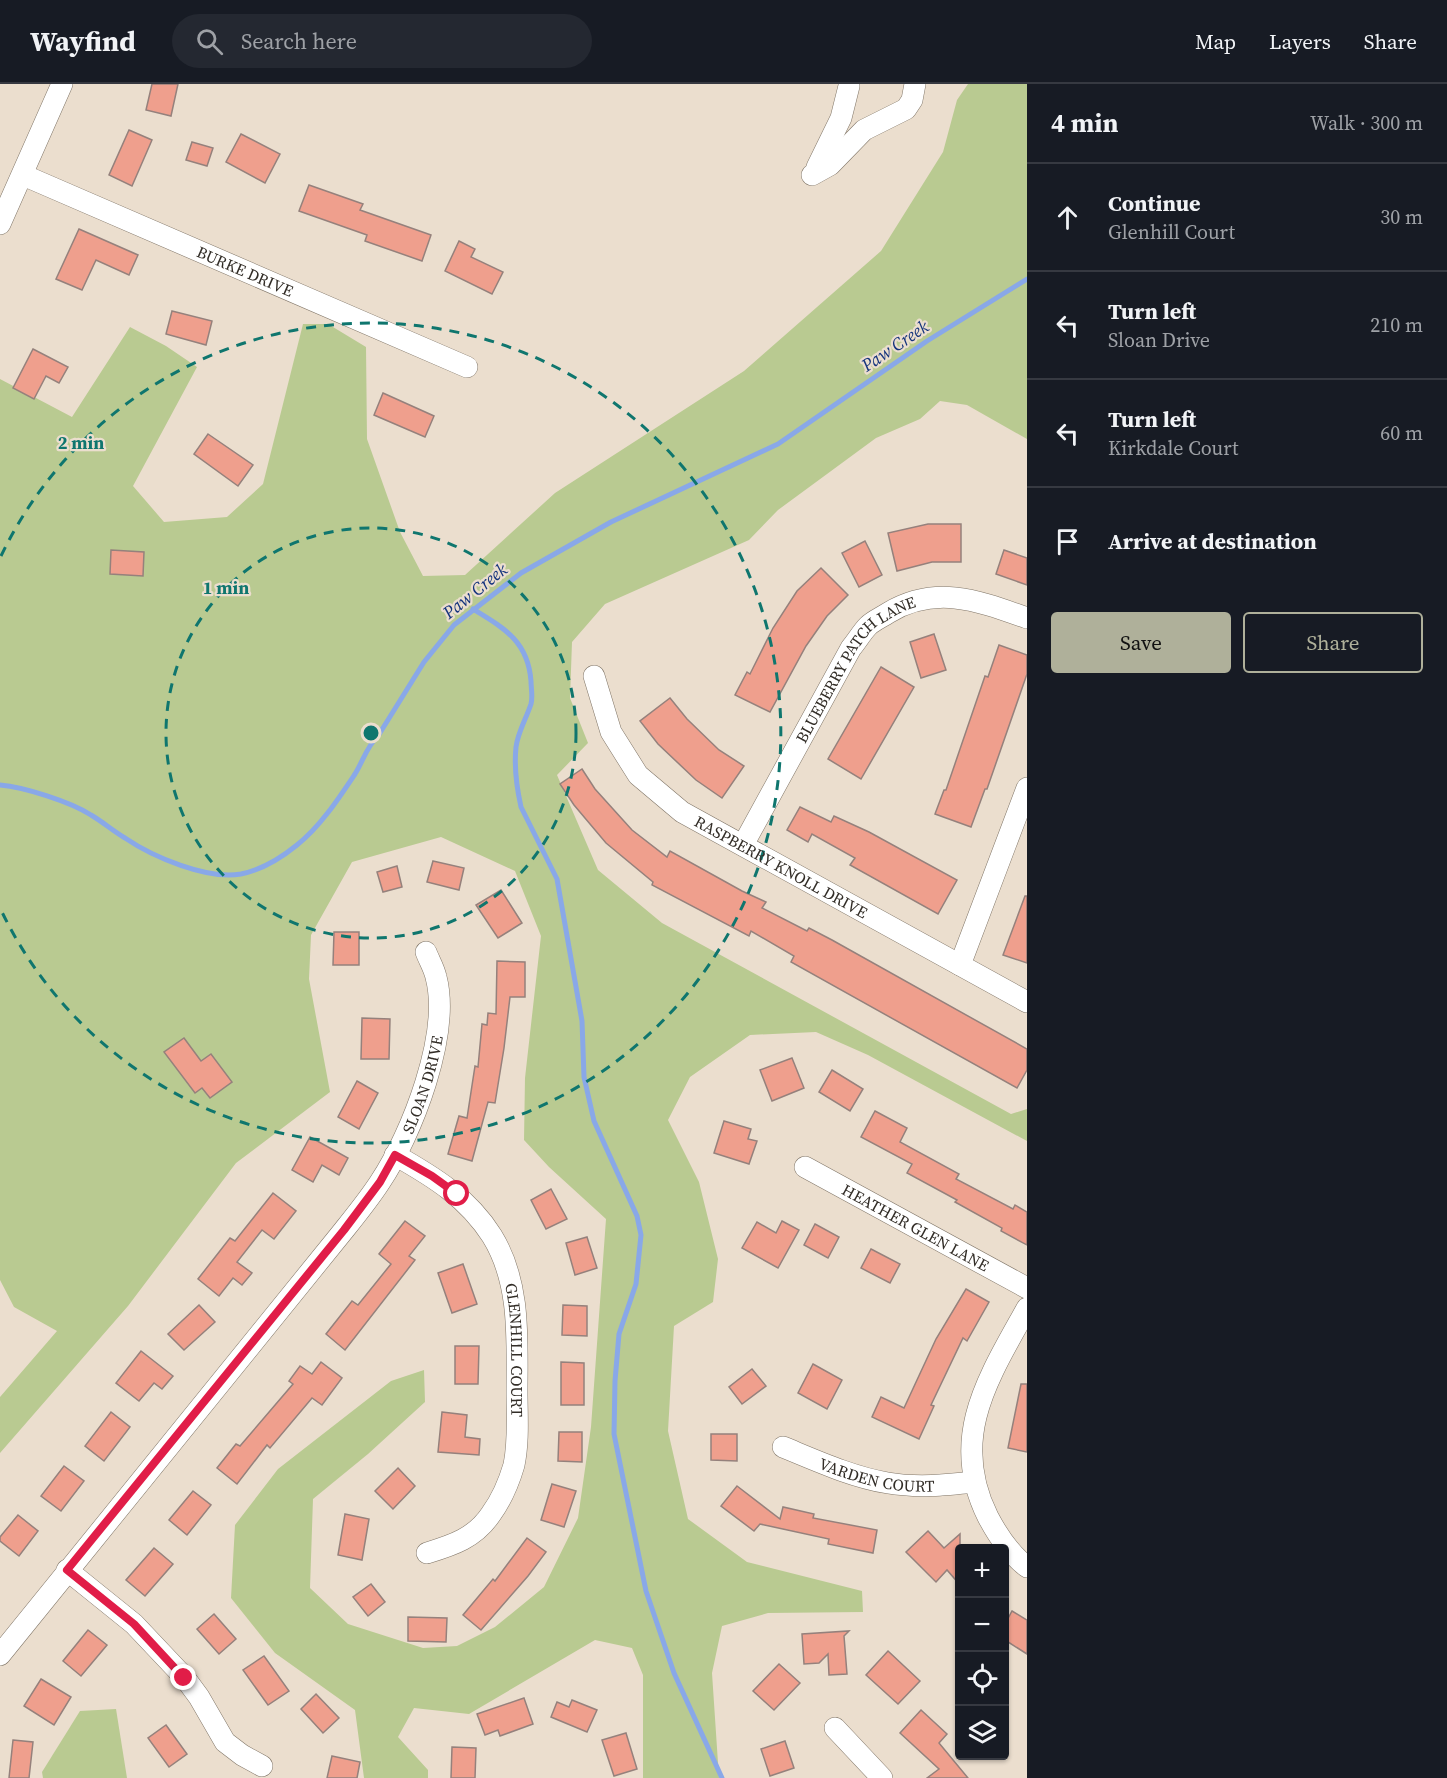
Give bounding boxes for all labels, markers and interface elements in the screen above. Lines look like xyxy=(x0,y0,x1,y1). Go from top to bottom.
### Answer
search box xyxy=(172,14,592,68)
text: Wayfind xyxy=(30,22,136,60)
icon: search xyxy=(193,25,226,58)
text: Search here xyxy=(241,26,357,56)
text: Map xyxy=(1195,27,1236,56)
text: Layers xyxy=(1269,27,1331,56)
text: Share xyxy=(1364,27,1417,56)
text: 4 min xyxy=(1051,105,1118,141)
text: Walk · 300 m xyxy=(1310,109,1423,137)
text: Continue xyxy=(1108,188,1201,218)
icon: ahead xyxy=(1051,201,1084,234)
text: 30 m xyxy=(1380,203,1423,231)
text: Glenhill Court xyxy=(1108,218,1235,246)
street label: BURKE DRIVE xyxy=(193,240,297,302)
text: Turn left xyxy=(1108,296,1196,326)
icon: left xyxy=(1051,309,1084,342)
text: 210 m xyxy=(1370,311,1423,339)
water label: Paw Creek xyxy=(855,314,934,378)
text: Sloan Drive xyxy=(1108,326,1210,354)
text: Turn left xyxy=(1108,404,1196,434)
icon: left xyxy=(1051,417,1084,450)
text: 60 m xyxy=(1380,419,1423,447)
text: 2 min xyxy=(58,430,104,455)
text: Kirkdale Court xyxy=(1108,434,1239,462)
icon: arrive xyxy=(1051,525,1084,558)
text: Arrive at destination xyxy=(1108,526,1317,556)
water label: Paw Creek xyxy=(436,557,513,625)
text: 1 min xyxy=(203,575,249,600)
street label: BLUEBERRY PATCH LANE xyxy=(790,590,919,747)
button: Save xyxy=(1051,612,1231,673)
button: Share xyxy=(1243,612,1423,673)
centre of rings xyxy=(361,723,381,743)
street label: RASPBERRY KNOLL DRIVE xyxy=(691,810,872,923)
street label: SLOAN DRIVE xyxy=(397,1033,448,1137)
street label: HEATHER GLEN LANE xyxy=(838,1178,993,1276)
route start xyxy=(443,1180,469,1206)
street label: GLENHILL COURT xyxy=(500,1281,528,1418)
street label: VARDEN COURT xyxy=(816,1452,935,1497)
map controls xyxy=(955,1544,1009,1760)
button: + xyxy=(955,1544,1009,1598)
button: − xyxy=(955,1598,1009,1652)
button: locate xyxy=(955,1652,1009,1706)
route end xyxy=(170,1664,196,1690)
button: layers xyxy=(955,1706,1009,1760)

